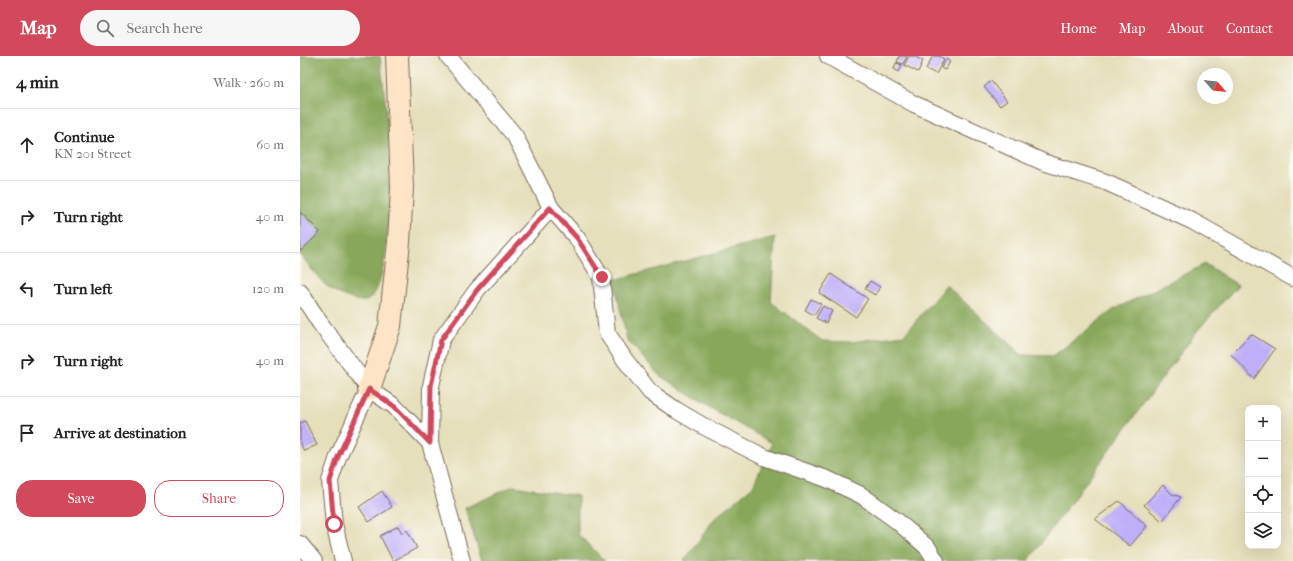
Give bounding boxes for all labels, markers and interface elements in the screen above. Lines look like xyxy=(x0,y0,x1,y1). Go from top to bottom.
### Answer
search box xyxy=(80,10,360,46)
text: Map xyxy=(20,17,56,39)
icon: search xyxy=(94,17,116,39)
text: Search here xyxy=(126,19,203,37)
text: Home xyxy=(1060,20,1097,37)
text: Map xyxy=(1119,20,1146,37)
text: About xyxy=(1168,20,1204,37)
text: Contact xyxy=(1226,20,1273,37)
north arrow xyxy=(1197,68,1233,104)
text: 4 min xyxy=(16,72,59,92)
text: Walk · 260 m xyxy=(213,75,284,90)
text: Continue xyxy=(54,128,114,146)
icon: ahead xyxy=(16,134,38,156)
text: 60 m xyxy=(256,137,284,152)
text: KN 201 Street xyxy=(54,146,132,161)
icon: right xyxy=(16,206,38,228)
text: Turn right xyxy=(54,208,123,226)
text: 40 m xyxy=(256,209,284,224)
route end xyxy=(593,268,611,286)
icon: left xyxy=(16,278,38,300)
text: Turn left xyxy=(54,280,112,298)
text: 120 m xyxy=(252,281,284,296)
icon: right xyxy=(16,350,38,372)
text: Turn right xyxy=(54,352,123,370)
text: 40 m xyxy=(256,353,284,368)
map controls xyxy=(1245,405,1281,549)
button: + xyxy=(1245,405,1281,441)
icon: arrive xyxy=(16,422,38,444)
text: Arrive at destination xyxy=(54,424,186,442)
button: − xyxy=(1245,441,1281,477)
button: locate xyxy=(1245,477,1281,513)
button: Save xyxy=(16,480,146,517)
button: Share xyxy=(154,480,284,517)
button: layers xyxy=(1245,513,1281,549)
route start xyxy=(325,515,343,533)

